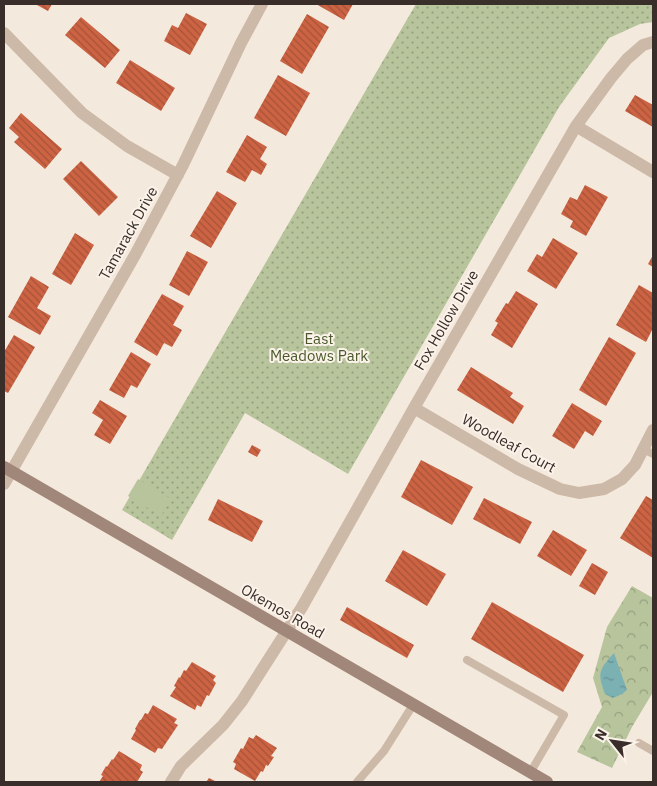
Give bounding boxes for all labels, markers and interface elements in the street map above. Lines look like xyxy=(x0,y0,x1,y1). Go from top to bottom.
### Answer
street label: Tamarack Drive xyxy=(95,183,161,283)
street label: Fox Hollow Drive xyxy=(410,266,482,374)
park label: East Meadows Park xyxy=(270,329,368,365)
street label: Woodleaf Court xyxy=(459,409,559,477)
street label: Okemos Road xyxy=(238,579,328,643)
north arrow xyxy=(587,716,637,766)
text: N xyxy=(590,726,611,743)

